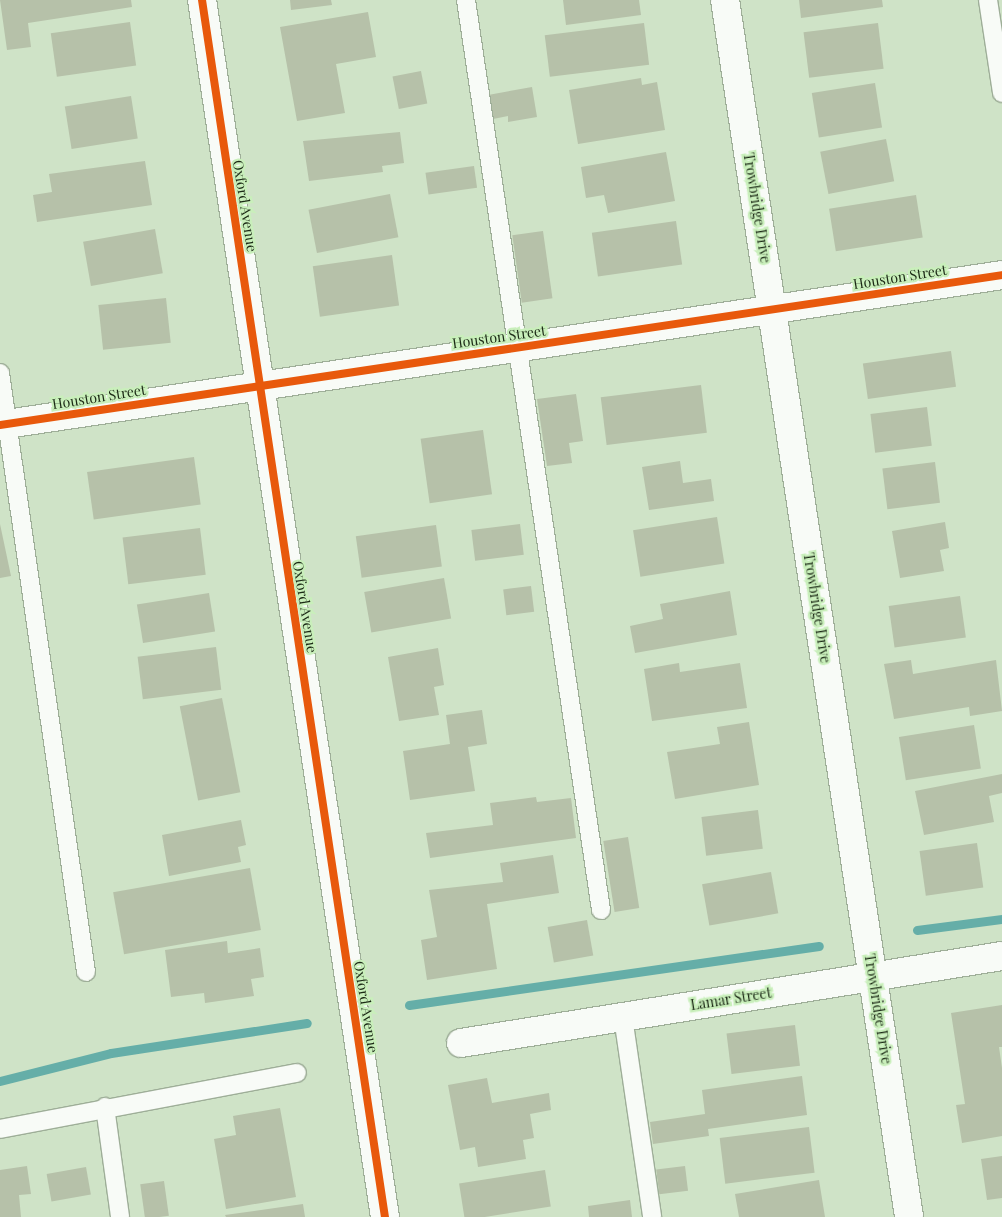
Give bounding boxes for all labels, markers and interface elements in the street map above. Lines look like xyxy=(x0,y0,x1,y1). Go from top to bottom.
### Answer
street label: Trowbridge Drive xyxy=(740,152,774,264)
street label: Oxford Avenue xyxy=(229,159,261,253)
street label: Houston Street xyxy=(852,261,948,293)
street label: Houston Street xyxy=(451,322,547,352)
street label: Houston Street xyxy=(51,381,147,413)
street label: Trowbridge Drive xyxy=(800,552,834,664)
street label: Oxford Avenue xyxy=(289,560,321,654)
street label: Trowbridge Drive xyxy=(861,953,895,1065)
street label: Oxford Avenue xyxy=(350,960,382,1054)
street label: Lamar Street xyxy=(689,984,773,1014)

